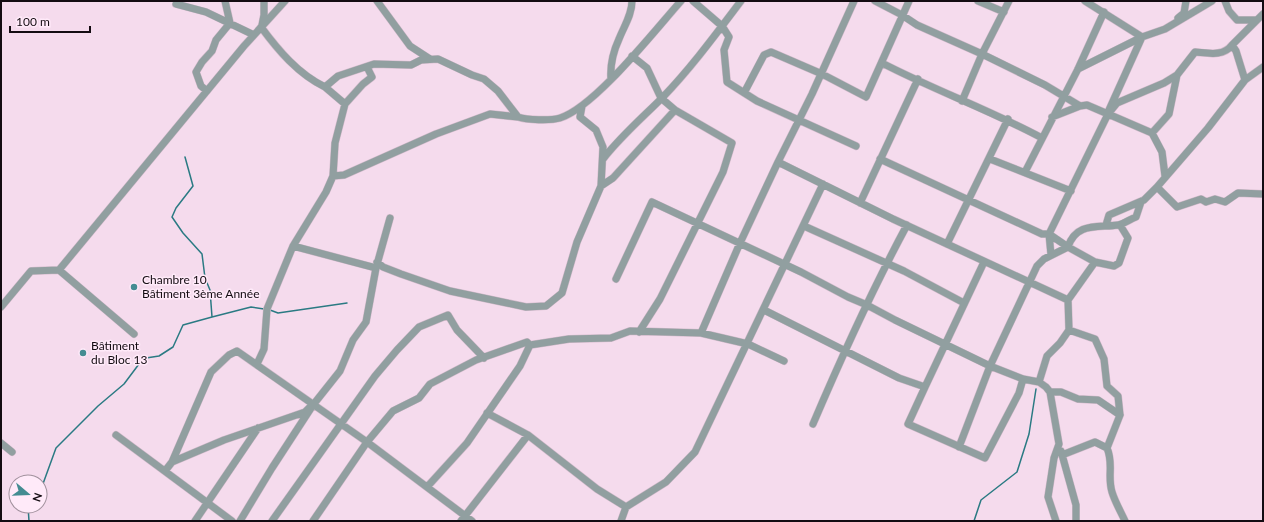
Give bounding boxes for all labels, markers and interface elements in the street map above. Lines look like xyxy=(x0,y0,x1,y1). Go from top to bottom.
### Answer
scale bar xyxy=(10,8,90,34)
text: 100 m xyxy=(16,14,50,29)
place label: Chambre 10 Bâtiment 3ème Année xyxy=(142,272,259,301)
marker: Chambre 10 Bâtiment 3ème Année xyxy=(129,282,139,292)
place label: Bâtiment du Bloc 13 xyxy=(91,338,148,367)
marker: Bâtiment du Bloc 13 xyxy=(78,348,88,358)
north arrow xyxy=(8,474,48,514)
text: N xyxy=(30,491,45,504)

